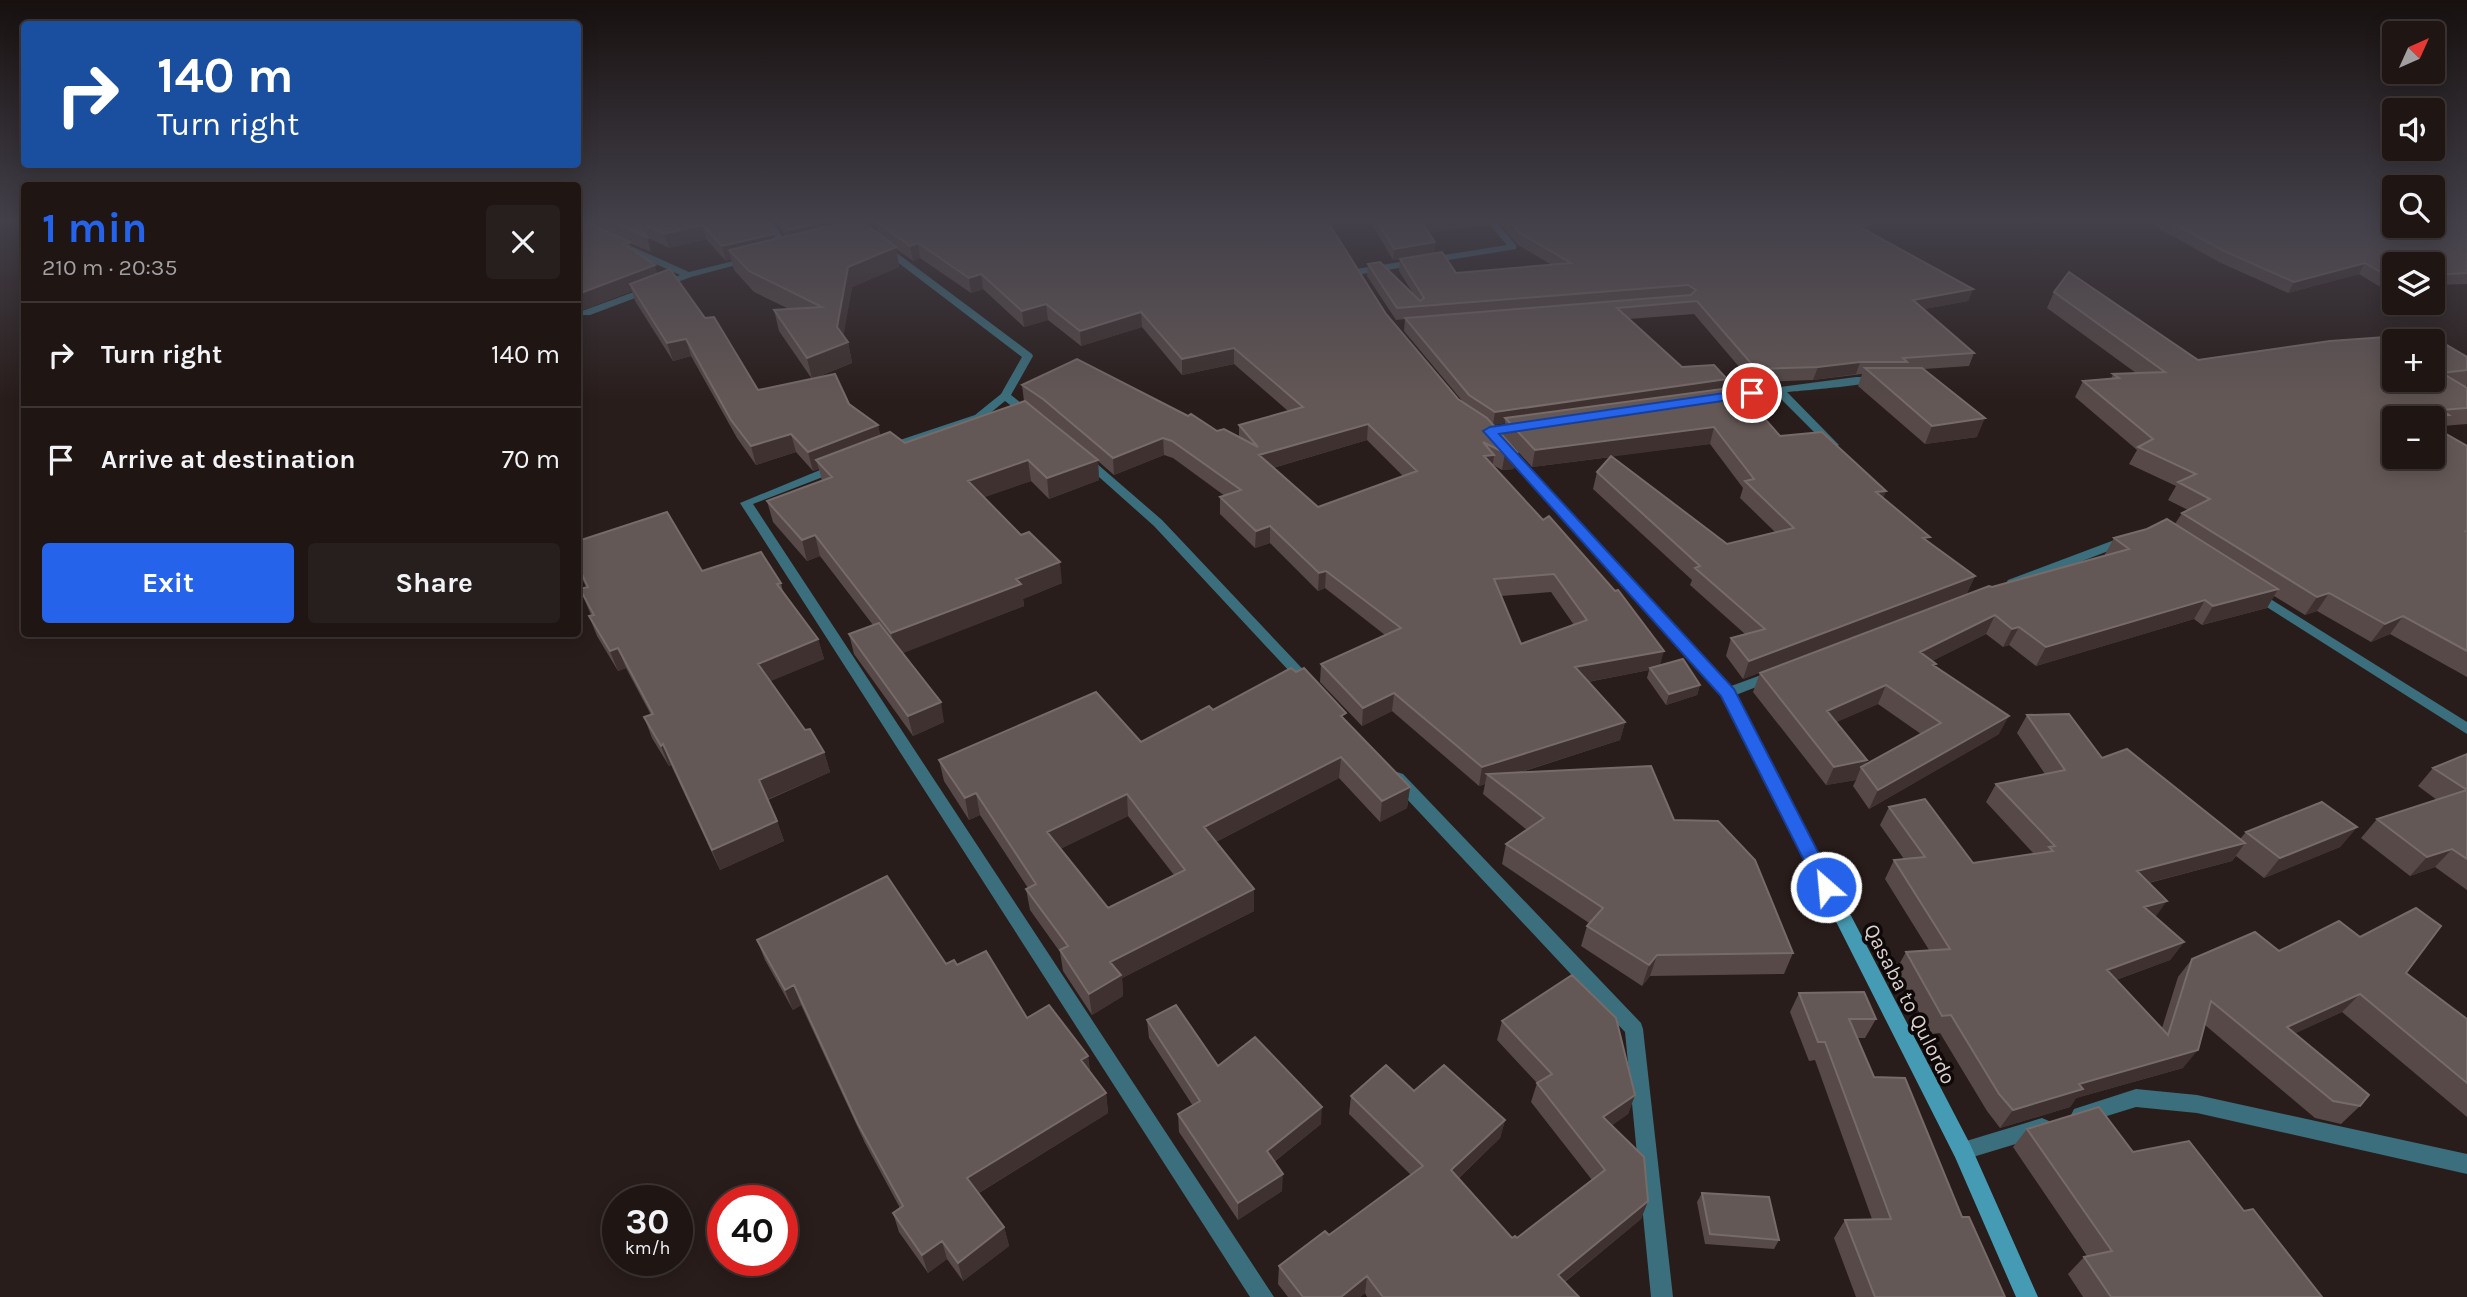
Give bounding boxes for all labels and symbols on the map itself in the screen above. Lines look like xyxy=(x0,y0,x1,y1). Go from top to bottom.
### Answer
north arrow xyxy=(2382,21,2445,84)
pin xyxy=(1722,363,1782,423)
position arrow xyxy=(1789,850,1863,924)
street label: Qasaba to Qulordo xyxy=(1859,920,1961,1088)
speed limit sign: 40 xyxy=(707,1185,798,1276)

